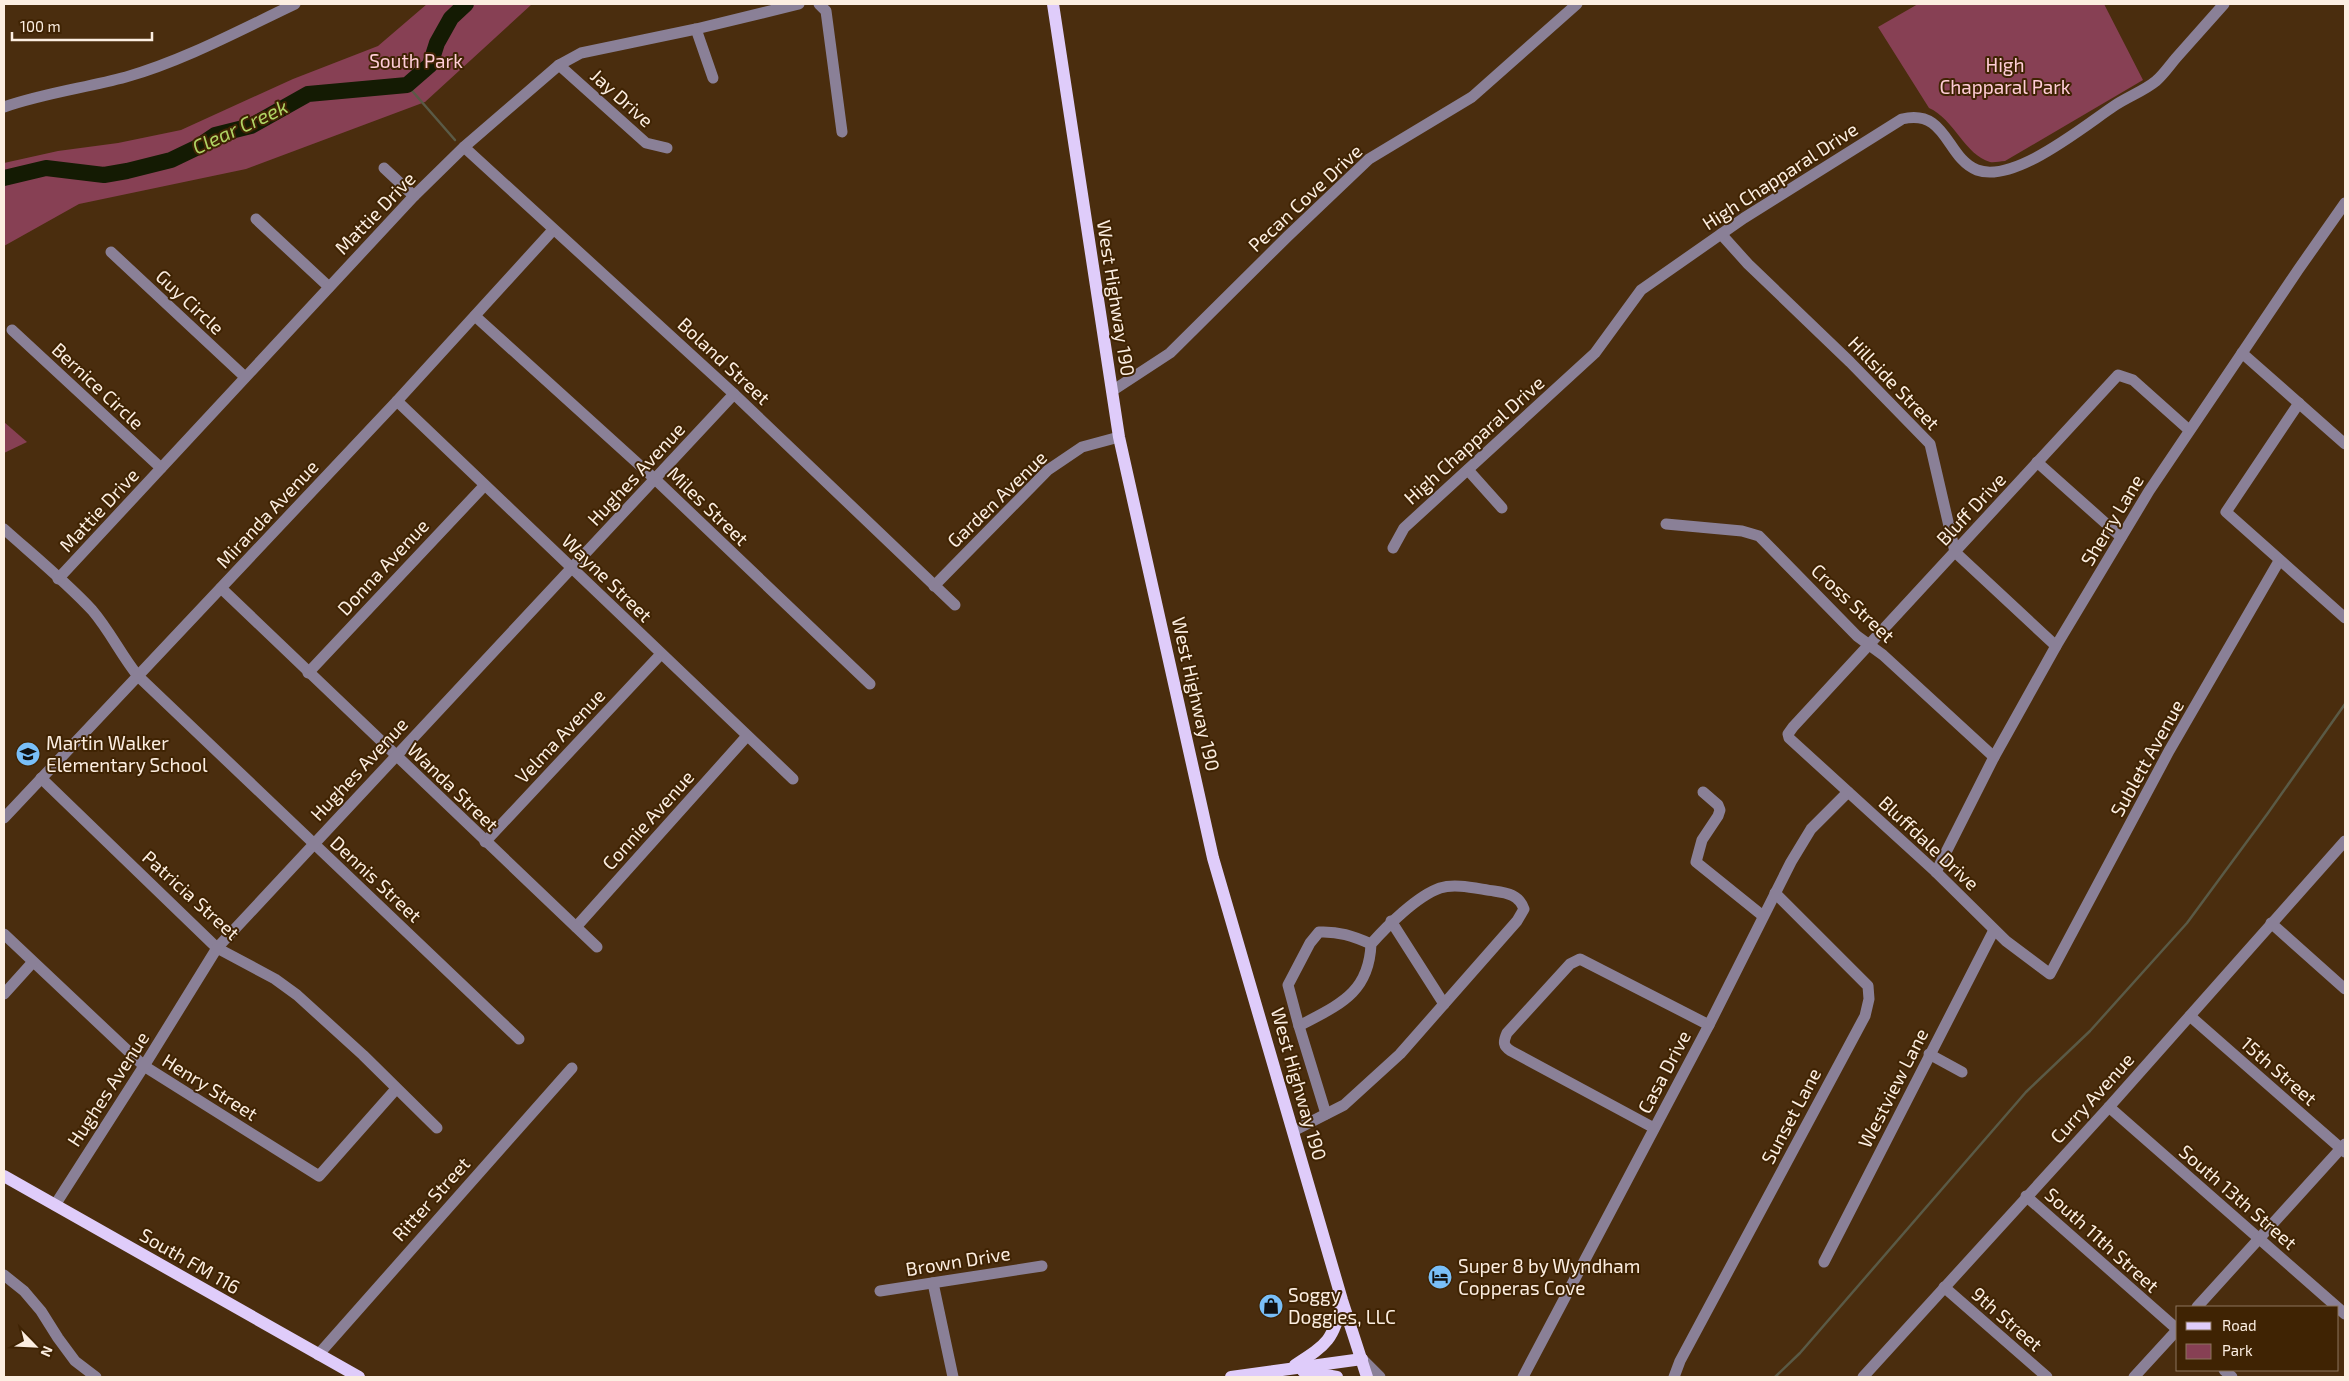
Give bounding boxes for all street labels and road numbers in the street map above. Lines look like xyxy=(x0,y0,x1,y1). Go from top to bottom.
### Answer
street label: Jay Drive xyxy=(586,64,658,132)
street label: High Chapparal Drive xyxy=(1698,117,1862,234)
street label: Pecan Cove Drive xyxy=(1243,139,1366,256)
street label: Mattie Drive xyxy=(330,167,420,259)
street label: West Highway 190 xyxy=(1093,218,1140,378)
street label: Guy Circle xyxy=(152,264,229,339)
street label: Boland Street xyxy=(673,312,775,409)
street label: Hillside Street xyxy=(1844,331,1945,434)
street label: Bernice Circle xyxy=(48,337,149,434)
street label: High Chapparal Drive xyxy=(1399,371,1548,509)
street label: Hughes Avenue xyxy=(582,417,689,530)
street label: Garden Avenue xyxy=(942,445,1051,552)
street label: Miranda Avenue xyxy=(211,455,323,572)
street label: Miles Street xyxy=(663,461,754,550)
street label: Mattie Drive xyxy=(54,463,143,556)
street label: Bluff Drive xyxy=(1931,467,2010,550)
street label: Sherry Lane xyxy=(2075,470,2148,570)
street label: Donna Avenue xyxy=(332,514,433,620)
street label: Wayne Street xyxy=(557,529,657,626)
street label: Cross Street xyxy=(1807,558,1900,647)
street label: West Highway 190 xyxy=(1168,614,1225,773)
street label: Velma Avenue xyxy=(510,683,609,788)
street label: Sublett Avenue xyxy=(2105,695,2188,820)
street label: Hughes Avenue xyxy=(305,712,412,825)
street label: Wanda Street xyxy=(403,738,504,836)
street label: Connie Avenue xyxy=(597,765,698,874)
street label: Bluffdale Drive xyxy=(1875,791,1984,895)
street label: Dennis Street xyxy=(326,831,427,927)
street label: Patricia Street xyxy=(138,845,245,944)
street label: West Highway 190 xyxy=(1267,1005,1332,1163)
street label: Westview Lane xyxy=(1853,1024,1932,1151)
street label: Casa Drive xyxy=(1632,1026,1695,1117)
street label: Hughes Avenue xyxy=(62,1027,153,1151)
street label: 15th Street xyxy=(2237,1031,2322,1110)
street label: Henry Street xyxy=(158,1048,262,1125)
street label: Curry Avenue xyxy=(2045,1048,2138,1148)
street label: Sunset Lane xyxy=(1756,1064,1825,1168)
street label: South 13th Street xyxy=(2175,1139,2302,1254)
street label: Ritter Street xyxy=(387,1152,474,1246)
street label: South 11th Street xyxy=(2041,1182,2164,1297)
street label: South FM 116 xyxy=(136,1223,244,1299)
street label: Brown Drive xyxy=(904,1241,1012,1280)
street label: 9th Street xyxy=(1967,1282,2047,1356)

